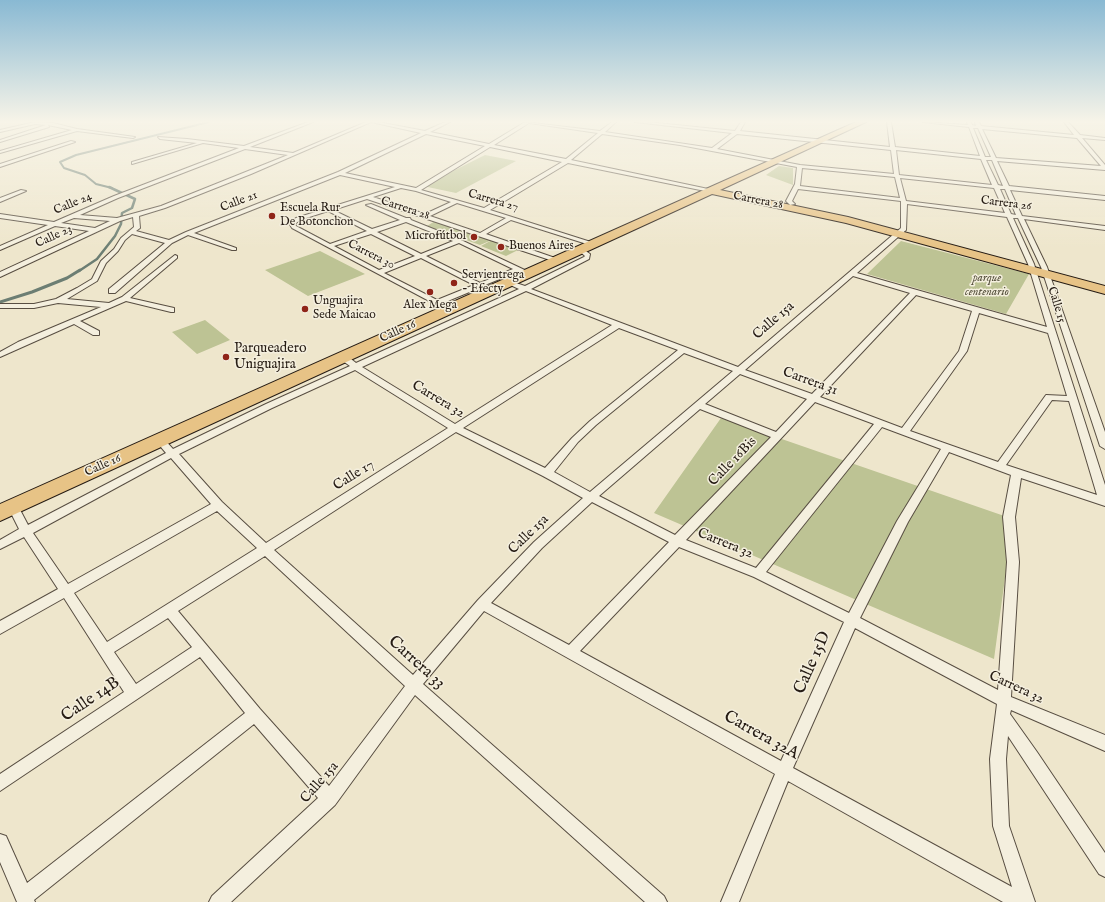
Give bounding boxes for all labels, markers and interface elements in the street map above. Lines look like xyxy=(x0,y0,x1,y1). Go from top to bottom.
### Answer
street label: Carrera 27 xyxy=(466,187,520,215)
street label: Calle 21 xyxy=(218,188,260,216)
street label: Carrera 28 xyxy=(732,189,784,213)
street label: Calle 24 xyxy=(52,190,94,218)
street label: Carrera 28 xyxy=(379,194,431,224)
street label: Carrera 26 xyxy=(980,194,1032,214)
place label: Escuela Rur De Botonchon xyxy=(280,202,353,230)
marker: Escuela Rur De Botonchon xyxy=(267,211,277,221)
street label: Calle 23 xyxy=(34,222,74,252)
place label: Microfútbol xyxy=(405,230,466,244)
marker: Microfútbol xyxy=(469,232,479,242)
street label: Carrera 30 xyxy=(345,237,397,273)
place label: Buenos Aires xyxy=(509,240,574,254)
marker: Buenos Aires xyxy=(496,242,506,252)
place label: Servientrega - Efecty xyxy=(462,269,524,297)
park label: parque centenario xyxy=(965,272,1009,300)
marker: Servientrega - Efecty xyxy=(449,278,459,288)
street label: Calle 15 xyxy=(1044,285,1068,325)
marker: Alex Mega xyxy=(425,287,435,297)
place label: Unguajira Sede Maicao xyxy=(313,295,376,323)
street label: Calle 15a xyxy=(750,298,798,344)
place label: Alex Mega xyxy=(403,299,457,313)
marker: Unguajira Sede Maicao xyxy=(300,304,310,314)
street label: Calle 16 xyxy=(378,318,418,346)
place label: Parqueadero Uniguajira xyxy=(234,341,306,374)
marker: Parqueadero Uniguajira xyxy=(221,352,231,362)
street label: Carrera 31 xyxy=(780,364,840,400)
street label: Carrera 32 xyxy=(408,378,468,422)
street label: Calle 16Bis xyxy=(705,434,761,490)
street label: Calle 16 xyxy=(83,452,123,480)
street label: Calle 17 xyxy=(331,457,377,495)
street label: Calle 15a xyxy=(505,512,553,558)
street label: Carrera 32 xyxy=(695,525,755,563)
street label: Calle 15D xyxy=(790,629,836,697)
street label: Carrera 33 xyxy=(383,632,449,694)
street label: Carrera 32 xyxy=(986,668,1046,708)
street label: Calle 14B xyxy=(58,673,124,727)
street label: Carrera 32A xyxy=(720,707,802,765)
street label: Calle 15a xyxy=(297,759,343,807)

